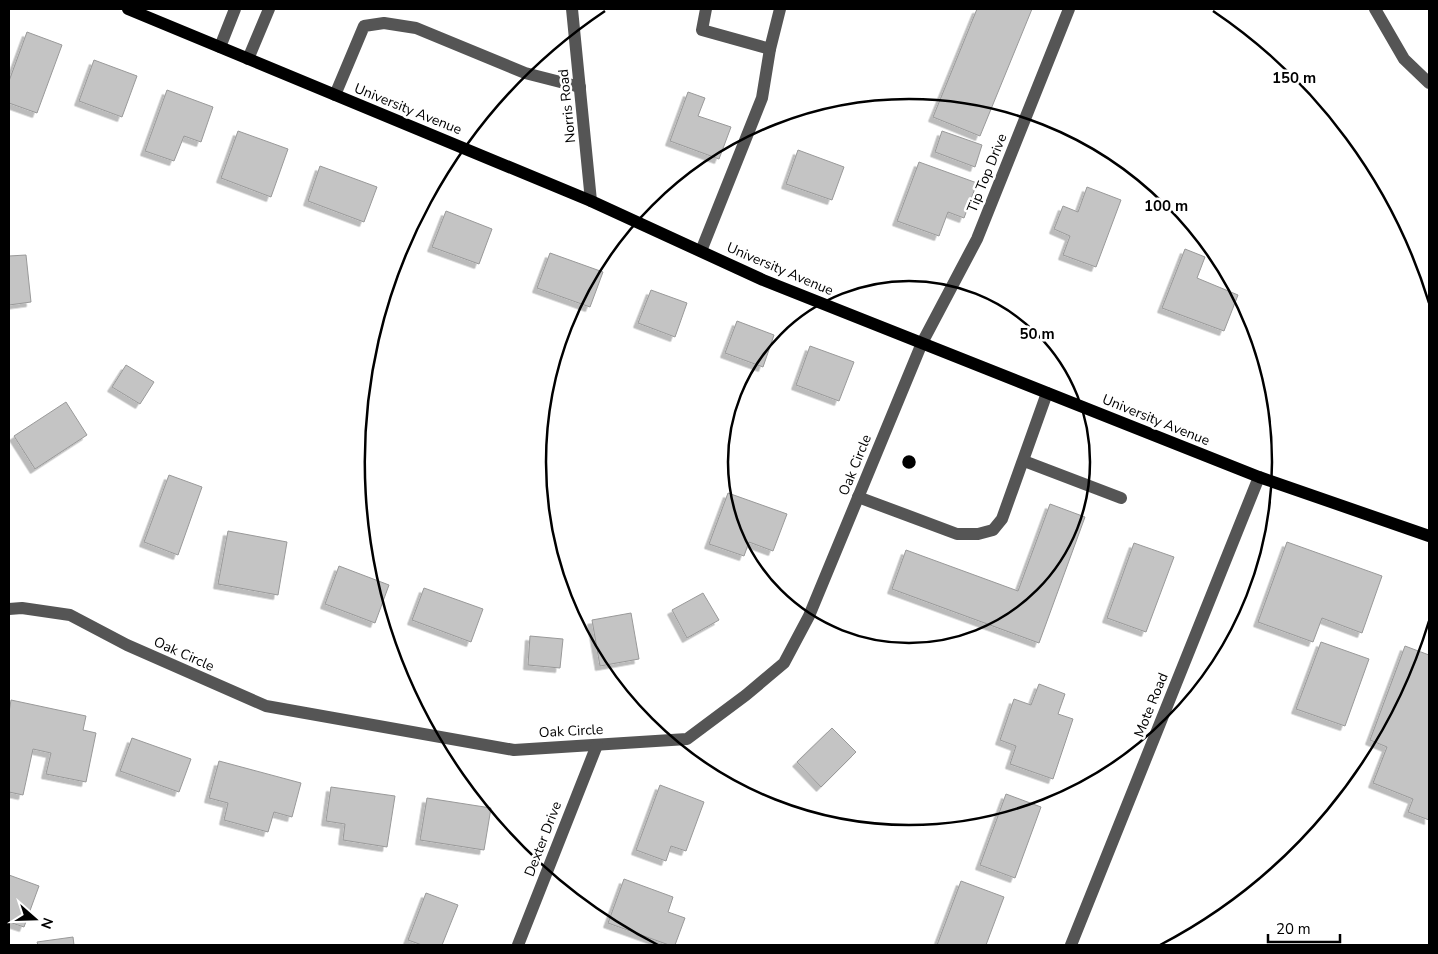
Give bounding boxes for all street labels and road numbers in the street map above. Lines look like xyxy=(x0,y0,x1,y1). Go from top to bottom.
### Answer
street label: Norris Road xyxy=(554,68,580,144)
street label: University Avenue xyxy=(351,79,465,139)
street label: Tip Top Drive xyxy=(963,131,1011,215)
street label: University Avenue xyxy=(724,238,836,300)
street label: University Avenue xyxy=(1099,390,1213,450)
street label: Oak Circle xyxy=(834,432,876,498)
street label: Oak Circle xyxy=(151,632,217,676)
street label: Mote Road xyxy=(1129,670,1173,740)
street label: Oak Circle xyxy=(538,720,604,742)
street label: Dexter Drive xyxy=(520,799,566,879)

